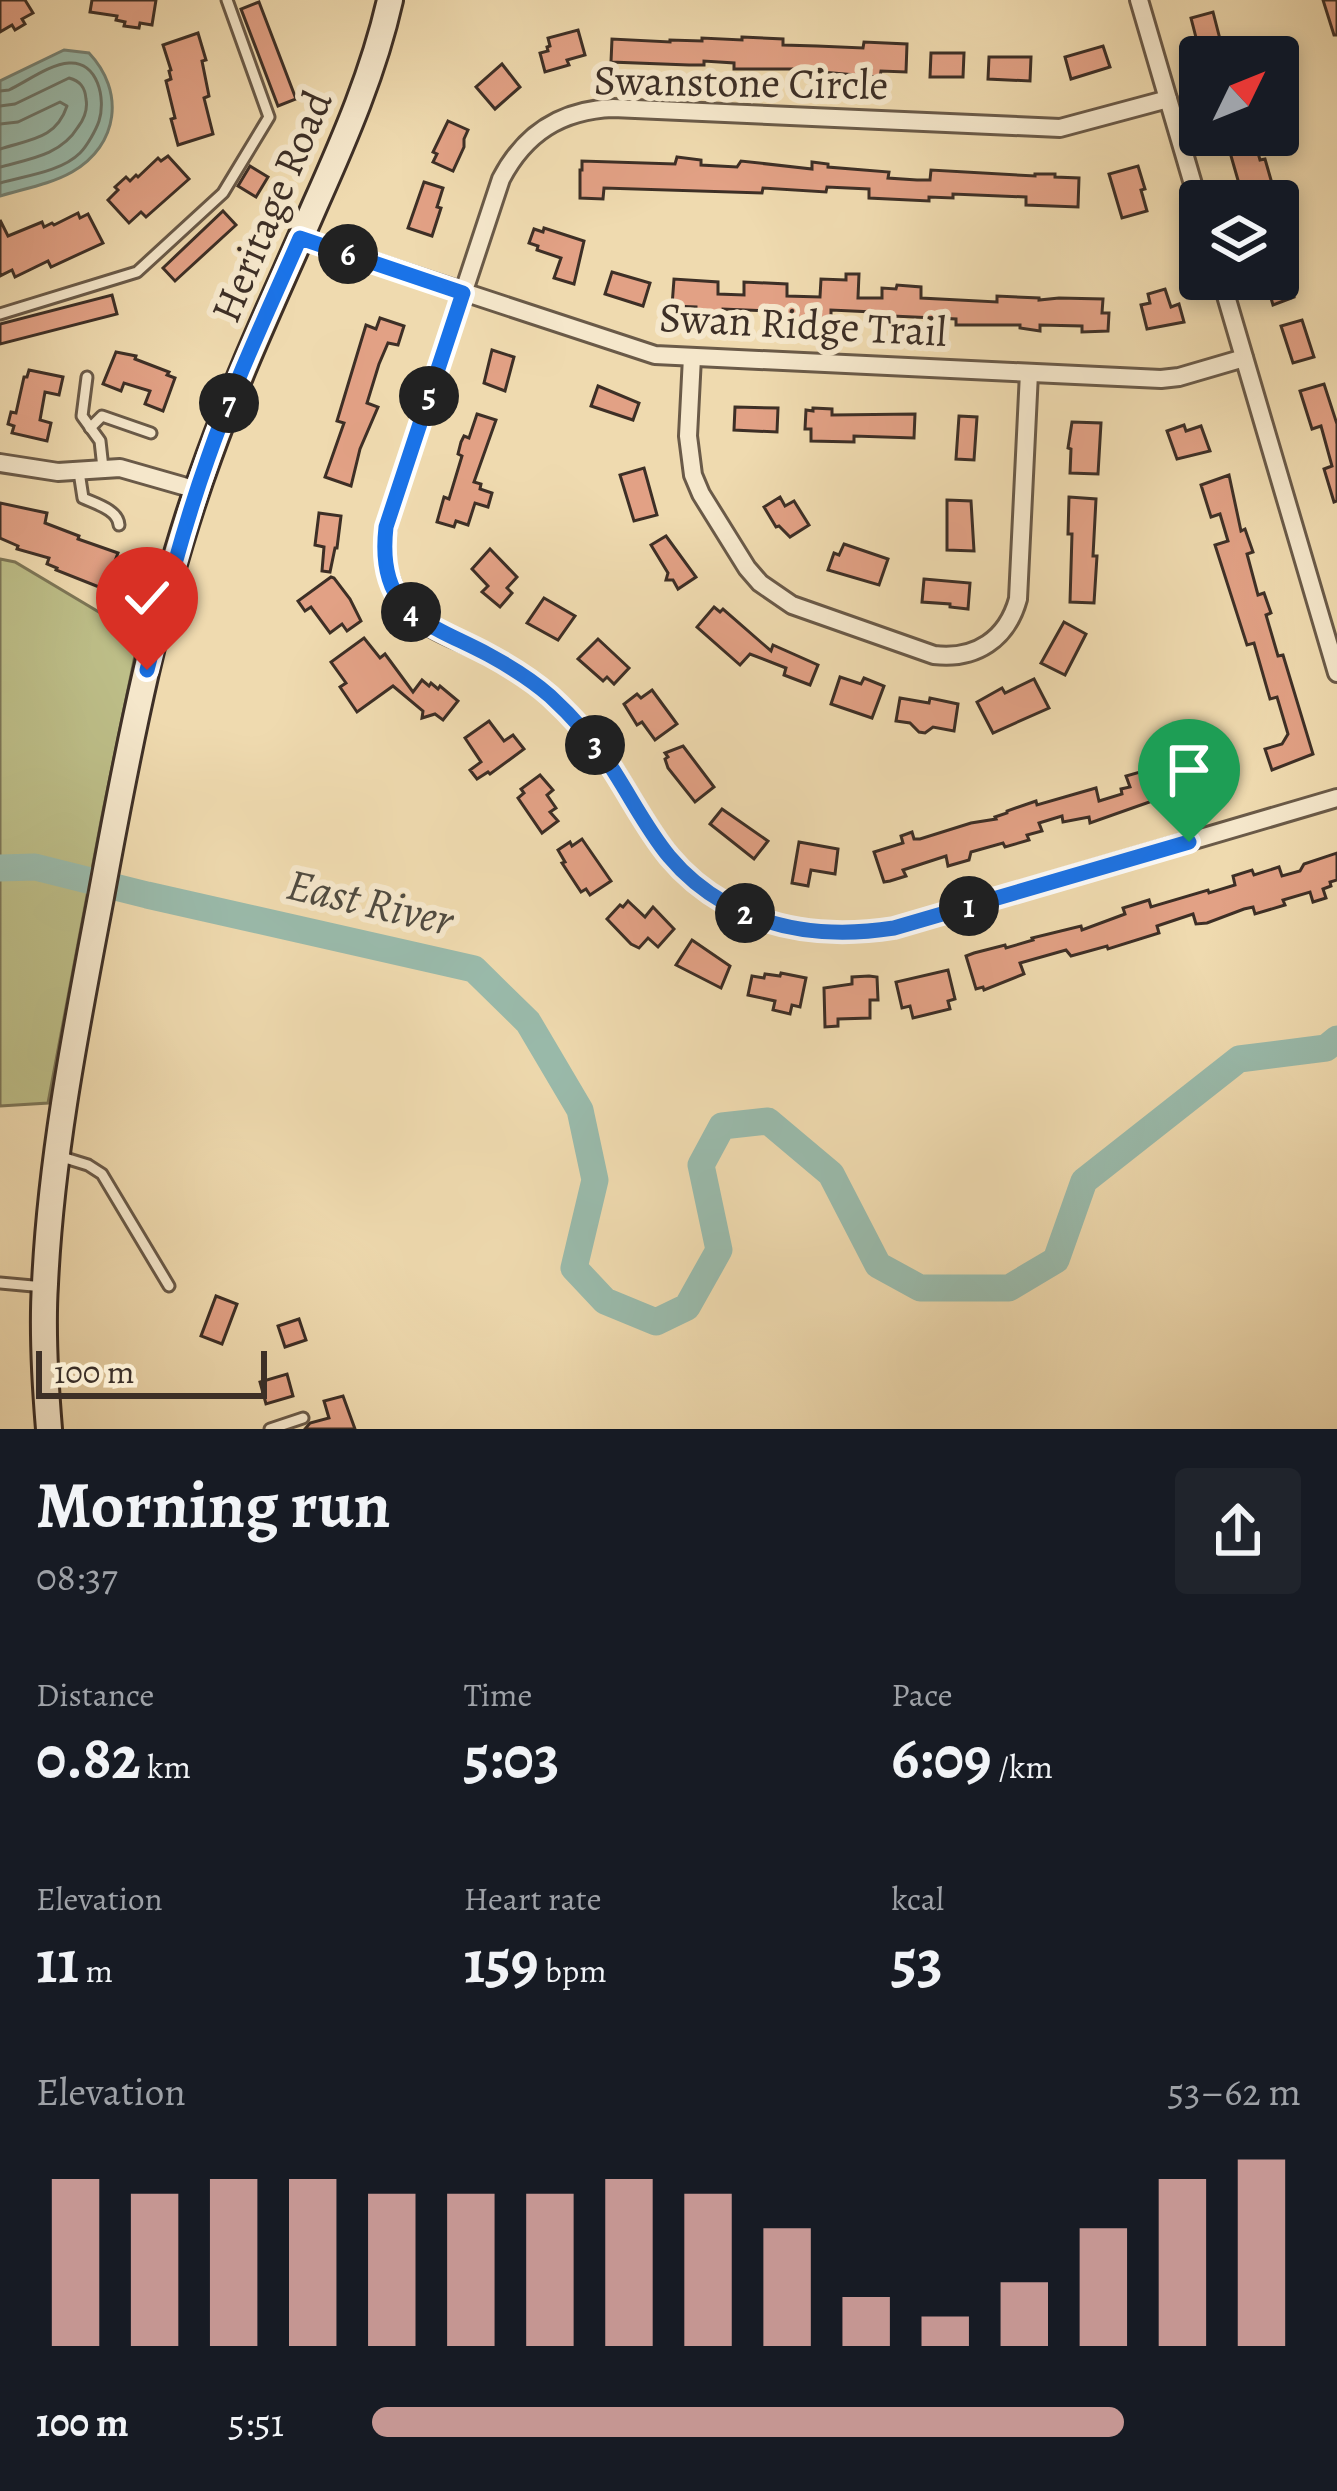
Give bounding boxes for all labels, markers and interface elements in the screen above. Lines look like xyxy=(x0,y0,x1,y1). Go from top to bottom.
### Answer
north arrow xyxy=(1179,36,1299,156)
map controls xyxy=(1179,36,1299,300)
street label: Swanstone Circle xyxy=(593,51,889,113)
street label: Heritage Road xyxy=(197,81,346,331)
button: layers xyxy=(1179,180,1299,300)
pin: 6 xyxy=(318,224,378,284)
text: 6 xyxy=(340,231,356,276)
street label: Swan Ridge Trail xyxy=(658,288,948,360)
pin: 5 xyxy=(399,366,459,426)
pin: 7 xyxy=(199,373,259,433)
text: 5 xyxy=(422,373,436,418)
text: 7 xyxy=(222,380,236,425)
pin xyxy=(96,547,198,670)
icon: check xyxy=(114,565,180,631)
pin: 4 xyxy=(381,582,441,642)
text: 4 xyxy=(403,589,419,634)
pin: 3 xyxy=(565,715,625,775)
pin xyxy=(1138,719,1240,842)
text: 3 xyxy=(588,722,602,767)
icon: arrive xyxy=(1156,737,1222,803)
water label: East River xyxy=(281,853,460,951)
pin: 1 xyxy=(939,876,999,936)
pin: 2 xyxy=(715,883,775,943)
text: 1 xyxy=(963,883,975,928)
text: 2 xyxy=(737,890,753,935)
scale bar xyxy=(36,1345,267,1398)
text: 100 m xyxy=(54,1349,134,1394)
text: Morning run xyxy=(36,1460,391,1550)
button: share xyxy=(1175,1468,1301,1594)
text: 08:37 xyxy=(36,1550,118,1603)
text: Distance xyxy=(36,1672,154,1717)
text: Time xyxy=(464,1672,532,1717)
text: Pace xyxy=(891,1672,953,1717)
text: 0.82 xyxy=(36,1717,140,1799)
text: 5:03 xyxy=(464,1717,560,1799)
text: 6:09 xyxy=(891,1717,992,1799)
text: km xyxy=(140,1744,191,1789)
text: /km xyxy=(992,1744,1053,1789)
text: Elevation xyxy=(36,1876,163,1921)
text: Heart rate xyxy=(464,1876,601,1921)
text: kcal xyxy=(891,1876,944,1921)
text: 11 xyxy=(36,1921,79,2003)
text: 159 xyxy=(464,1921,539,2003)
text: 53 xyxy=(891,1921,943,2003)
text: m xyxy=(79,1948,113,1993)
text: bpm xyxy=(539,1948,607,1993)
text: Elevation xyxy=(36,2065,186,2118)
text: 53–62 m xyxy=(1168,2065,1301,2118)
text: 100 m xyxy=(36,2396,129,2449)
text: 5:51 xyxy=(228,2396,284,2449)

